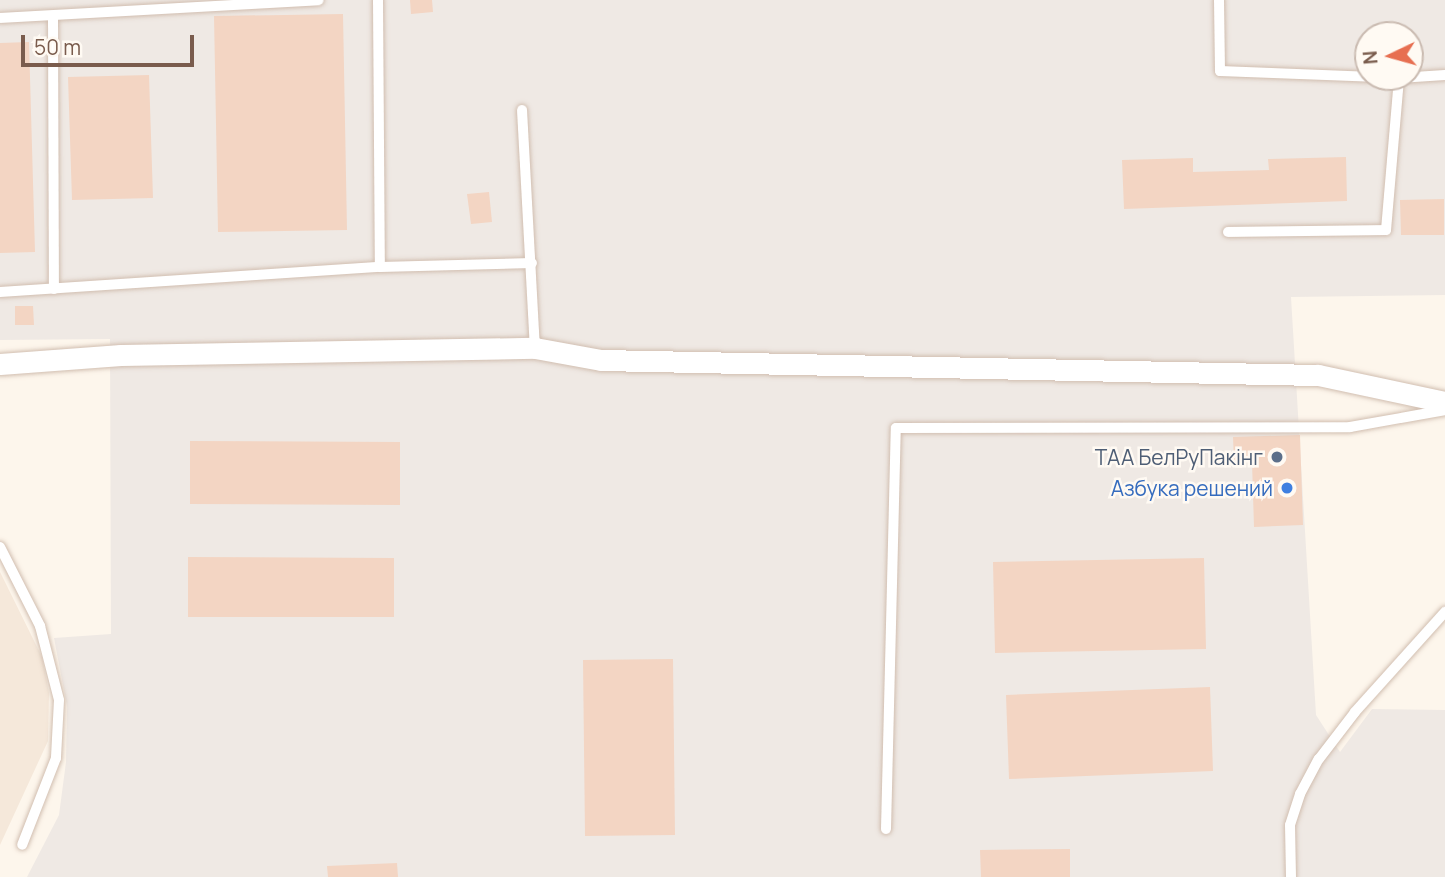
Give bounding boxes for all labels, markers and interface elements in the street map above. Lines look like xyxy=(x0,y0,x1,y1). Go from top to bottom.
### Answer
scale bar xyxy=(24,21,198,65)
north arrow xyxy=(1354,21,1424,91)
text: 50 m xyxy=(34,33,81,61)
text: N xyxy=(1357,50,1384,66)
place label: ТАА БелРуПакінг xyxy=(1095,444,1263,470)
marker: ТАА БелРуПакінг xyxy=(1269,449,1285,465)
place label: Азбука решений xyxy=(1111,475,1273,501)
marker: Азбука решений xyxy=(1279,480,1295,496)

